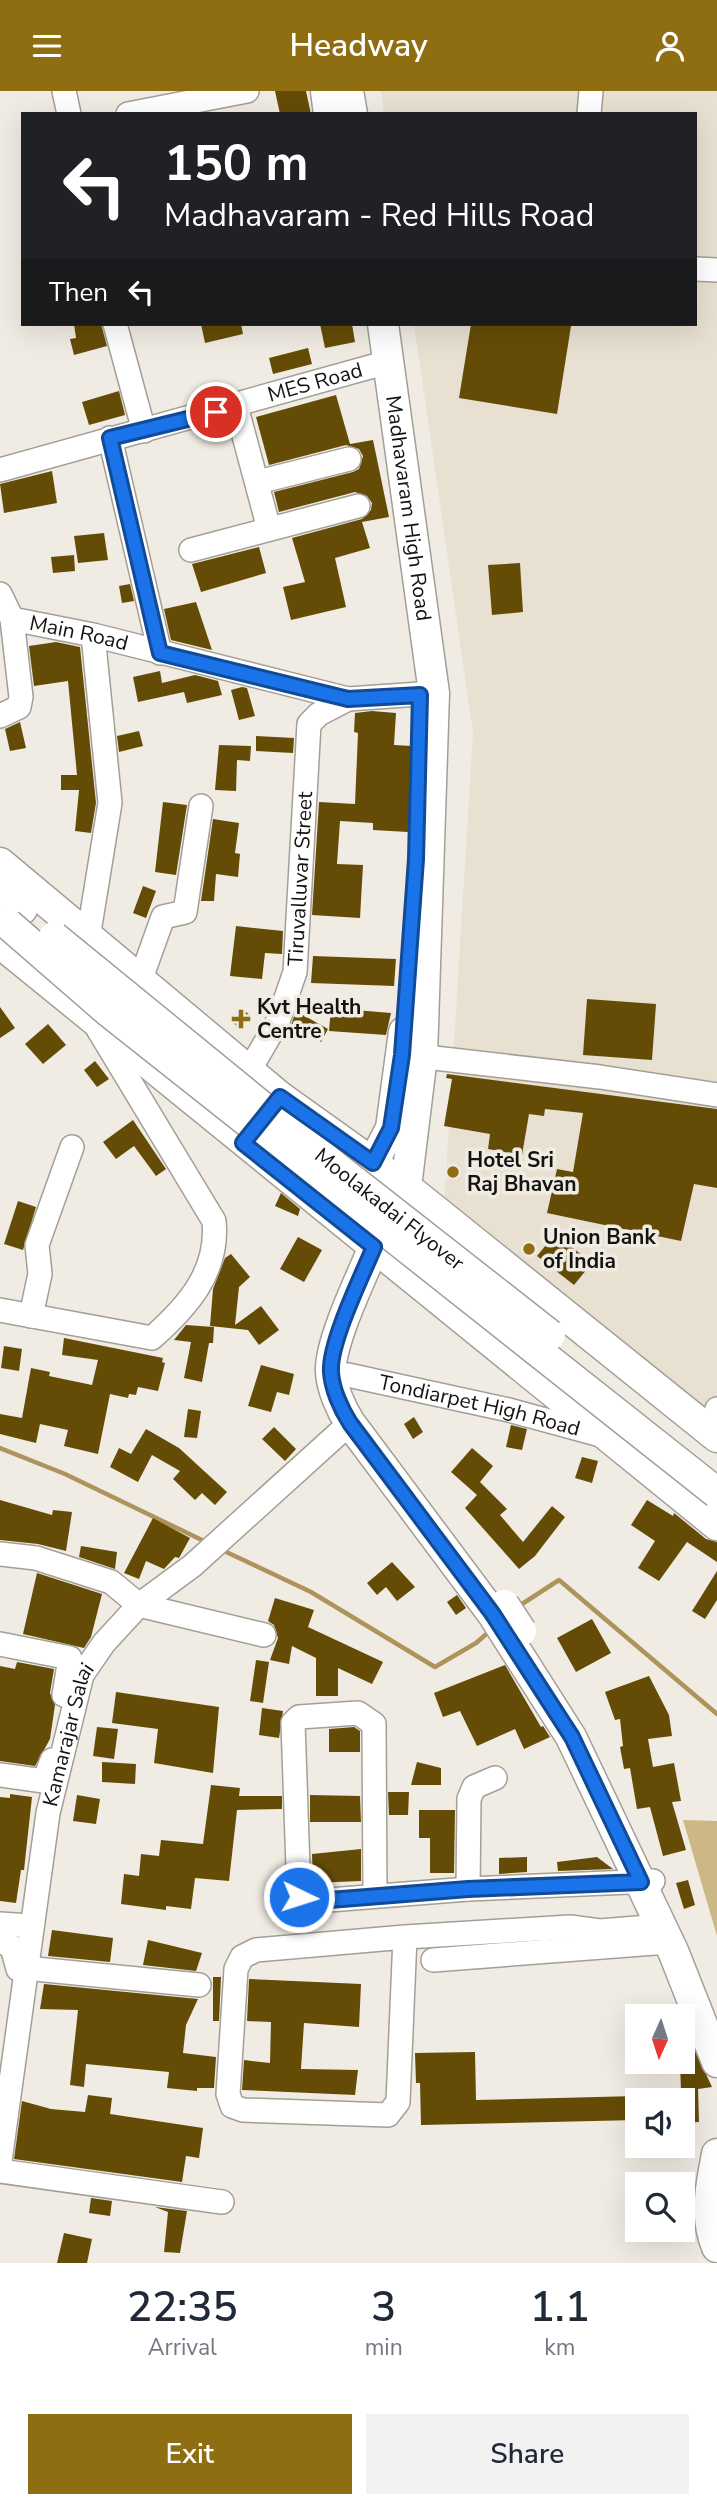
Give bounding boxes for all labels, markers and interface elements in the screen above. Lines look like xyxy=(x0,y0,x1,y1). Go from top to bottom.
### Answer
text: Headway xyxy=(289,24,428,67)
icon: menu xyxy=(28,27,66,65)
icon: person xyxy=(651,27,689,65)
text: 150 m xyxy=(164,130,308,197)
icon: left xyxy=(49,140,140,231)
text: Madhavaram - Red Hills Road xyxy=(164,194,594,237)
icon: left xyxy=(122,273,160,311)
text: Then xyxy=(49,275,108,310)
street label: MES Road xyxy=(264,356,366,409)
pin xyxy=(186,382,246,442)
icon: arrive xyxy=(197,393,235,431)
street label: Madhavaram High Road xyxy=(379,394,438,623)
street label: Main Road xyxy=(27,609,131,657)
street label: Tiruvalluvar Street xyxy=(281,790,319,967)
place label: Kvt Health Centre xyxy=(257,993,361,1045)
marker: Kvt Health Centre xyxy=(231,1009,251,1029)
street label: Moolakadai Flyover xyxy=(309,1141,470,1277)
place label: Hotel Sri Raj Bhavan xyxy=(467,1146,577,1198)
marker: Hotel Sri Raj Bhavan xyxy=(445,1164,461,1180)
place label: Union Bank of India xyxy=(543,1223,656,1275)
marker: Union Bank of India xyxy=(521,1241,537,1257)
street label: Tondiarpet High Road xyxy=(376,1368,583,1443)
street label: Kamarajar Salai xyxy=(36,1657,100,1809)
position arrow xyxy=(262,1860,336,1934)
north arrow xyxy=(625,2004,695,2074)
map controls xyxy=(625,2004,695,2242)
button: sound xyxy=(625,2088,695,2158)
button: search xyxy=(625,2172,695,2242)
text: 22:35 xyxy=(127,2279,238,2336)
text: 3 xyxy=(371,2279,396,2336)
text: 1.1 xyxy=(530,2279,590,2336)
text: Arrival xyxy=(148,2332,217,2363)
text: min xyxy=(365,2332,403,2363)
text: km xyxy=(544,2332,575,2363)
button: Exit xyxy=(28,2414,352,2494)
button: Share xyxy=(366,2414,689,2494)

